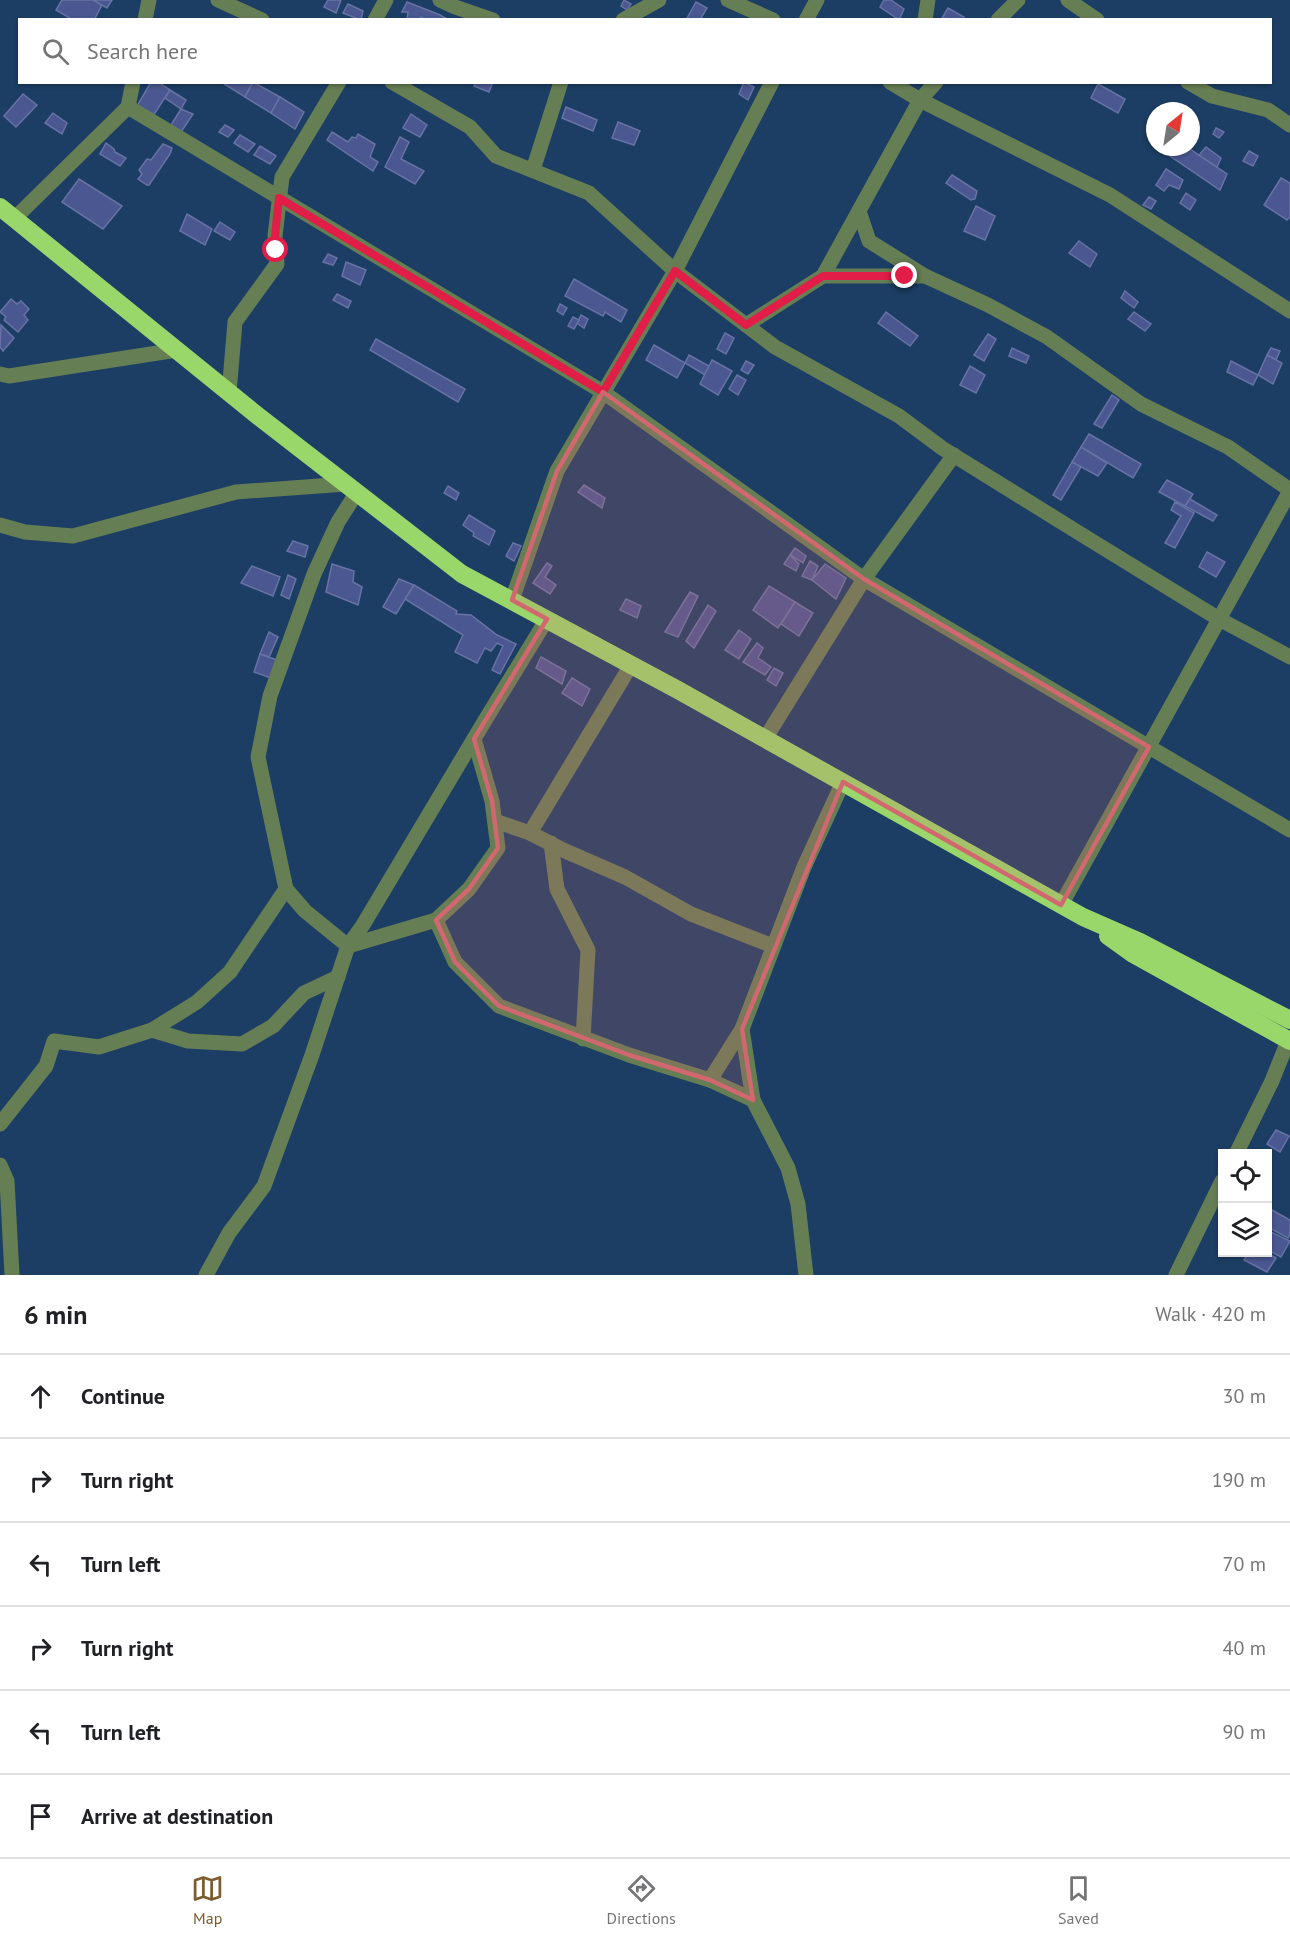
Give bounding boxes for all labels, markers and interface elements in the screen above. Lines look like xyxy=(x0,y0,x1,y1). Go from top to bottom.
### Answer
search box xyxy=(18,18,1272,84)
icon: search xyxy=(39,35,72,68)
text: Search here xyxy=(87,37,198,65)
north arrow xyxy=(1146,102,1200,156)
route start xyxy=(262,236,288,262)
route end xyxy=(891,262,917,288)
map controls xyxy=(1218,1149,1272,1257)
button: locate xyxy=(1218,1149,1272,1203)
button: layers xyxy=(1218,1203,1272,1257)
text: 6 min xyxy=(24,1298,87,1331)
text: Walk · 420 m xyxy=(1155,1301,1266,1327)
icon: ahead xyxy=(24,1380,57,1413)
text: Continue xyxy=(81,1382,165,1410)
text: 30 m xyxy=(1223,1383,1266,1409)
icon: right xyxy=(24,1464,57,1497)
text: Turn right xyxy=(81,1466,173,1494)
text: 190 m xyxy=(1212,1467,1266,1493)
icon: left xyxy=(24,1548,57,1581)
text: Turn left xyxy=(81,1550,161,1578)
text: 70 m xyxy=(1223,1551,1266,1577)
icon: right xyxy=(24,1632,57,1665)
text: Turn right xyxy=(81,1634,173,1662)
text: 40 m xyxy=(1223,1635,1266,1661)
icon: left xyxy=(24,1716,57,1749)
text: Turn left xyxy=(81,1718,161,1746)
text: 90 m xyxy=(1223,1719,1266,1745)
icon: arrive xyxy=(24,1800,57,1833)
text: Arrive at destination xyxy=(81,1802,273,1830)
tab: Map xyxy=(191,1872,224,1928)
tab: Directions xyxy=(607,1872,676,1928)
tab: Saved xyxy=(1058,1872,1099,1928)

